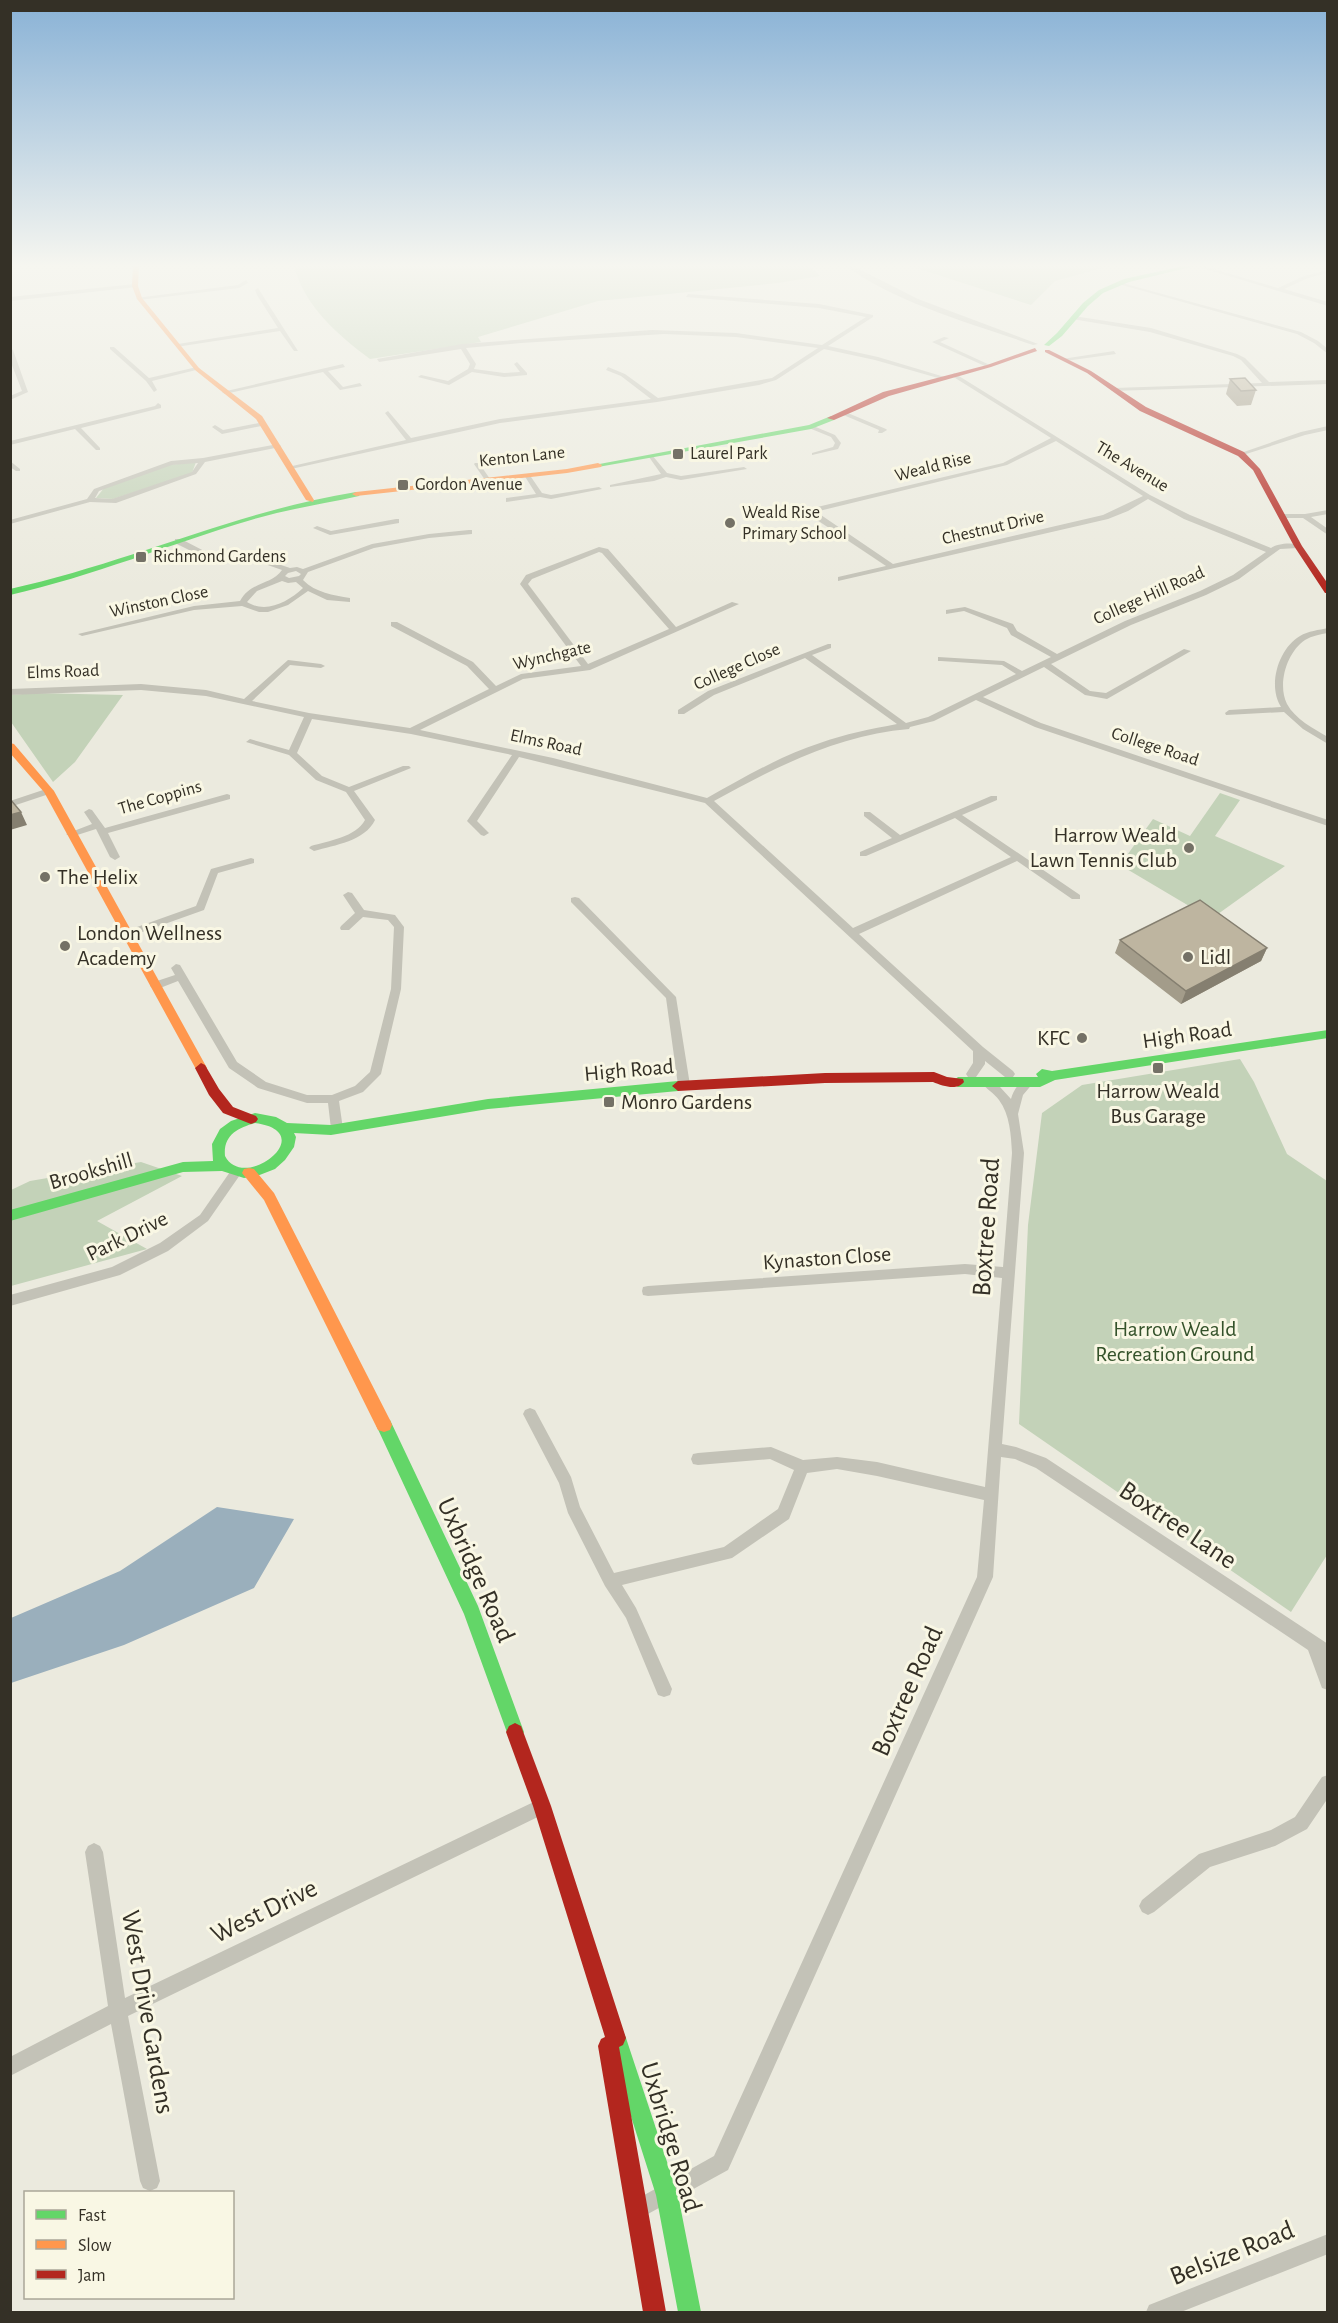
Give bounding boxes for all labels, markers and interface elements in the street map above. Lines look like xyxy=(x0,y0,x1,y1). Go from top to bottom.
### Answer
street label: The Avenue xyxy=(1092,438,1172,496)
street label: Kenton Lane xyxy=(478,444,566,470)
place label: Laurel Park xyxy=(690,445,768,463)
marker: Laurel Park xyxy=(671,447,685,461)
street label: Weald Rise xyxy=(893,449,973,485)
place label: Gordon Avenue xyxy=(415,476,523,494)
marker: Gordon Avenue xyxy=(396,478,410,492)
place label: Weald Rise Primary School xyxy=(742,504,847,543)
street label: Chestnut Drive xyxy=(940,508,1046,548)
marker: Weald Rise Primary School xyxy=(723,516,737,530)
place label: Richmond Gardens xyxy=(153,548,286,566)
marker: Richmond Gardens xyxy=(134,550,148,564)
street label: College Hill Road xyxy=(1091,564,1207,628)
street label: Winston Close xyxy=(108,583,210,621)
street label: Wynchgate xyxy=(511,638,593,674)
street label: College Close xyxy=(691,640,783,694)
street label: Elms Road xyxy=(26,662,100,682)
street label: College Road xyxy=(1109,724,1201,770)
street label: Elms Road xyxy=(508,727,584,759)
street label: The Coppins xyxy=(116,778,204,818)
place label: Harrow Weald Lawn Tennis Club xyxy=(1030,824,1177,871)
marker: Harrow Weald Lawn Tennis Club xyxy=(1182,841,1196,855)
place label: The Helix xyxy=(57,866,138,888)
marker: The Helix xyxy=(38,870,52,884)
place label: London Wellness Academy xyxy=(77,922,222,969)
marker: London Wellness Academy xyxy=(58,939,72,953)
place label: Lidl xyxy=(1200,946,1231,968)
marker: Lidl xyxy=(1181,950,1195,964)
street label: High Road xyxy=(1141,1018,1233,1052)
place label: KFC xyxy=(1037,1027,1070,1049)
marker: KFC xyxy=(1075,1031,1089,1045)
street label: High Road xyxy=(583,1055,675,1085)
marker: Harrow Weald Bus Garage xyxy=(1151,1061,1165,1075)
place label: Harrow Weald Bus Garage xyxy=(1096,1080,1220,1127)
place label: Monro Gardens xyxy=(621,1091,752,1113)
marker: Monro Gardens xyxy=(602,1095,616,1109)
street label: Brookshill xyxy=(47,1149,135,1193)
street label: Boxtree Road xyxy=(968,1157,1004,1297)
street label: Park Drive xyxy=(83,1207,171,1265)
street label: Kynaston Close xyxy=(762,1243,892,1273)
park label: Harrow Weald Recreation Ground xyxy=(1095,1318,1255,1365)
street label: Boxtree Lane xyxy=(1114,1476,1242,1574)
street label: Uxbridge Road xyxy=(432,1494,520,1646)
street label: Boxtree Road xyxy=(866,1622,948,1760)
street label: West Drive xyxy=(207,1874,321,1948)
street label: West Drive Gardens xyxy=(117,1908,179,2116)
street label: Uxbridge Road xyxy=(635,2059,707,2215)
legend xyxy=(24,2191,234,2299)
text: Fast xyxy=(78,2207,106,2225)
street label: Belsize Road xyxy=(1166,2216,1298,2290)
text: Slow xyxy=(78,2237,111,2255)
text: Jam xyxy=(78,2267,106,2285)

